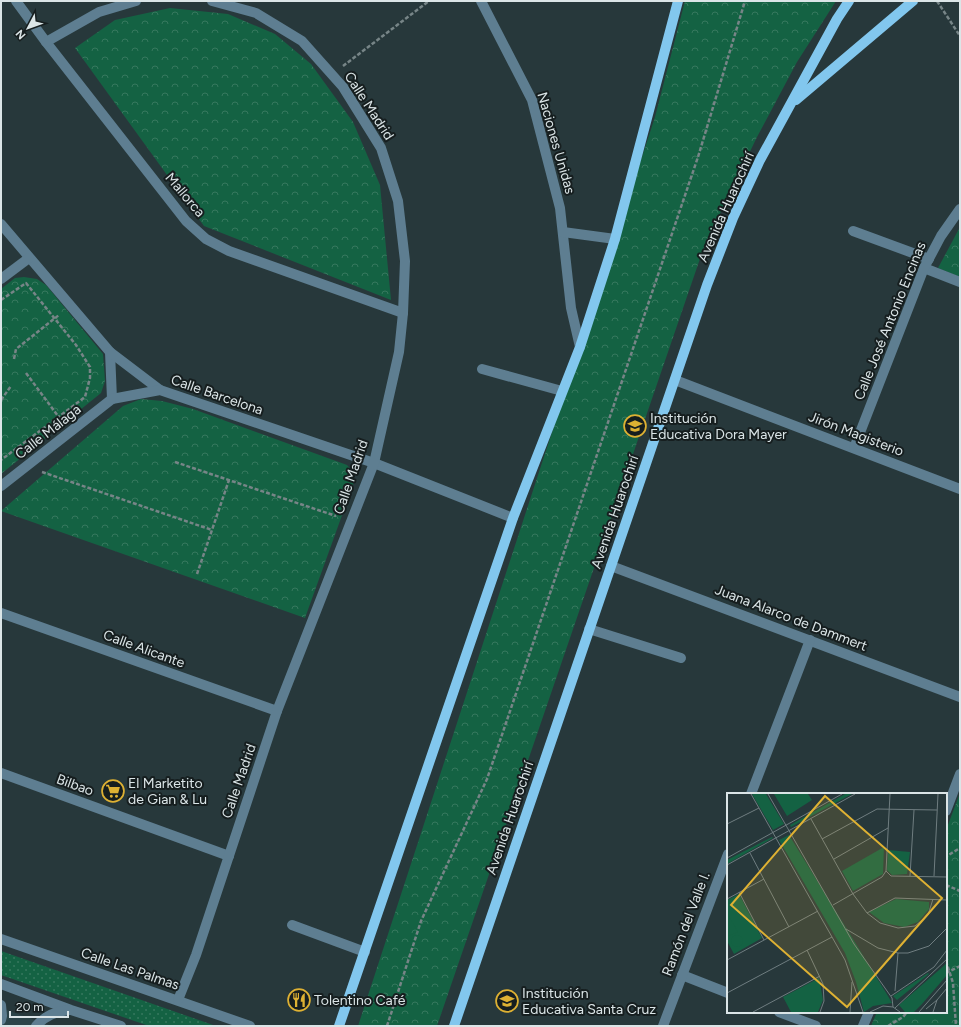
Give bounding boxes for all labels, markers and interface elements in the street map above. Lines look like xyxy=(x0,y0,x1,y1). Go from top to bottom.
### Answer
north arrow xyxy=(8,8,48,48)
text: N xyxy=(13,27,29,42)
street label: Calle Madrid xyxy=(341,69,397,143)
street label: Naciones Unidas xyxy=(533,90,579,196)
street label: Avenida Huarochirí xyxy=(694,149,758,265)
street label: Mallorca xyxy=(162,169,208,221)
street label: Calle José Antonio Encinas xyxy=(850,239,930,403)
street label: Calle Barcelona xyxy=(169,371,265,419)
street label: Calle Málaga xyxy=(12,401,84,463)
street label: Jirón Magisterio xyxy=(806,408,906,460)
place label: Institución Educativa Dora Mayer xyxy=(650,410,787,443)
school or university icon: Institución Educativa Dora Mayer xyxy=(622,413,648,439)
street label: Calle Madrid xyxy=(330,437,372,517)
street label: Avenida Huarochirí xyxy=(588,452,643,571)
street label: Juana Alarco de Dammert xyxy=(712,581,870,655)
street label: Calle Alicante xyxy=(101,626,188,672)
street label: Calle Madrid xyxy=(218,741,260,821)
street label: Avenida Huarochirí xyxy=(483,758,538,877)
street label: Bilbao xyxy=(54,770,96,800)
place label: El Marketito de Gian & Lu xyxy=(128,775,207,808)
supermarket icon: El Marketito de Gian & Lu xyxy=(100,778,126,804)
inset map xyxy=(727,793,947,1013)
street label: Ramón del Valle I. xyxy=(658,870,714,978)
street label: Calle Las Palmas xyxy=(79,944,181,994)
place label: Institución Educativa Santa Cruz xyxy=(522,985,656,1018)
restaurant icon: Tolentino Café xyxy=(286,987,312,1013)
school or university icon: Institución Educativa Santa Cruz xyxy=(494,988,520,1014)
place label: Tolentino Café xyxy=(314,992,406,1009)
scale bar xyxy=(10,993,68,1019)
text: 20 m xyxy=(16,1000,44,1014)

